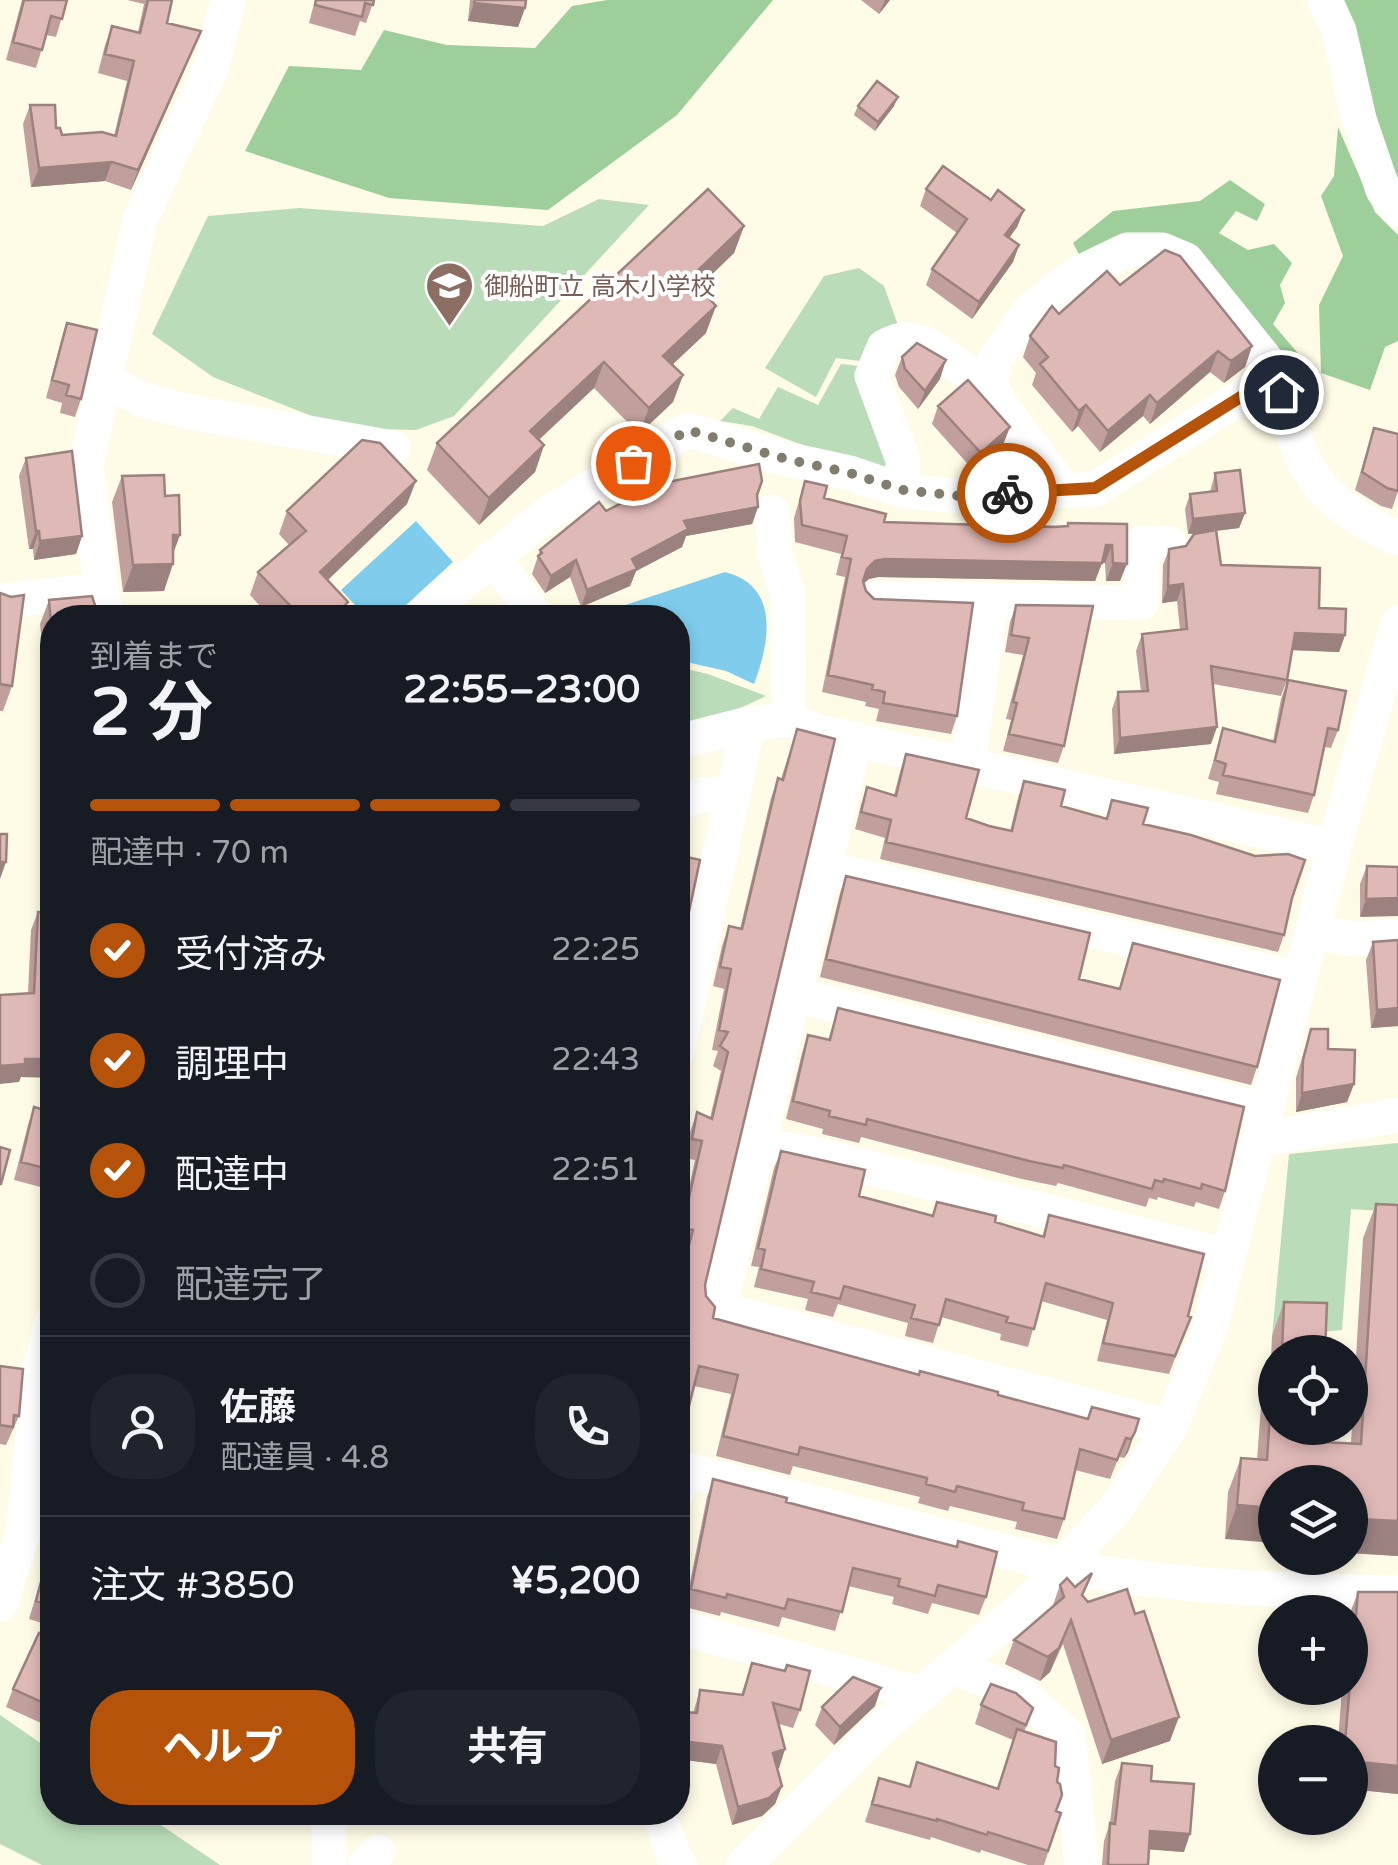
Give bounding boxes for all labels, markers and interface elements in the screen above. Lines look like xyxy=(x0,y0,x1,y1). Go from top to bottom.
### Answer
school or university icon: 御船町立 高木小学校 xyxy=(423,260,475,328)
place label: 御船町立 高木小学校 xyxy=(484,272,716,302)
pin xyxy=(1239,350,1324,435)
icon: home xyxy=(1254,365,1309,420)
pin xyxy=(591,421,676,506)
icon: bag xyxy=(606,436,661,491)
courier xyxy=(957,443,1057,543)
icon: bike xyxy=(980,466,1035,521)
text: 到着まで xyxy=(90,638,218,676)
text: 22:55–23:00 xyxy=(403,667,640,713)
text: 2 分 xyxy=(90,674,213,753)
text: 配達中 · 70 m xyxy=(90,834,289,872)
icon: check xyxy=(90,923,145,978)
text: 22:25 xyxy=(551,931,640,969)
text: 受付済み xyxy=(175,932,327,978)
icon: check xyxy=(90,1033,145,1088)
text: 22:43 xyxy=(551,1041,640,1079)
text: 調理中 xyxy=(175,1042,289,1088)
icon: check xyxy=(90,1143,145,1198)
text: 22:51 xyxy=(551,1151,640,1189)
text: 配達中 xyxy=(175,1152,289,1198)
text: 配達完了 xyxy=(175,1262,327,1308)
map controls xyxy=(1258,1335,1368,1835)
button: locate xyxy=(1258,1335,1368,1445)
button: person xyxy=(90,1374,195,1479)
button: phone xyxy=(535,1374,640,1479)
text: 佐藤 xyxy=(220,1385,296,1431)
text: 配達員 · 4.8 xyxy=(220,1439,389,1477)
button: layers xyxy=(1258,1465,1368,1575)
text: ¥5,200 xyxy=(510,1558,640,1604)
text: 注文 #3850 xyxy=(90,1563,295,1609)
button: + xyxy=(1258,1595,1368,1705)
button: ヘルプ xyxy=(90,1690,355,1805)
button: 共有 xyxy=(375,1690,640,1805)
button: − xyxy=(1258,1725,1368,1835)

